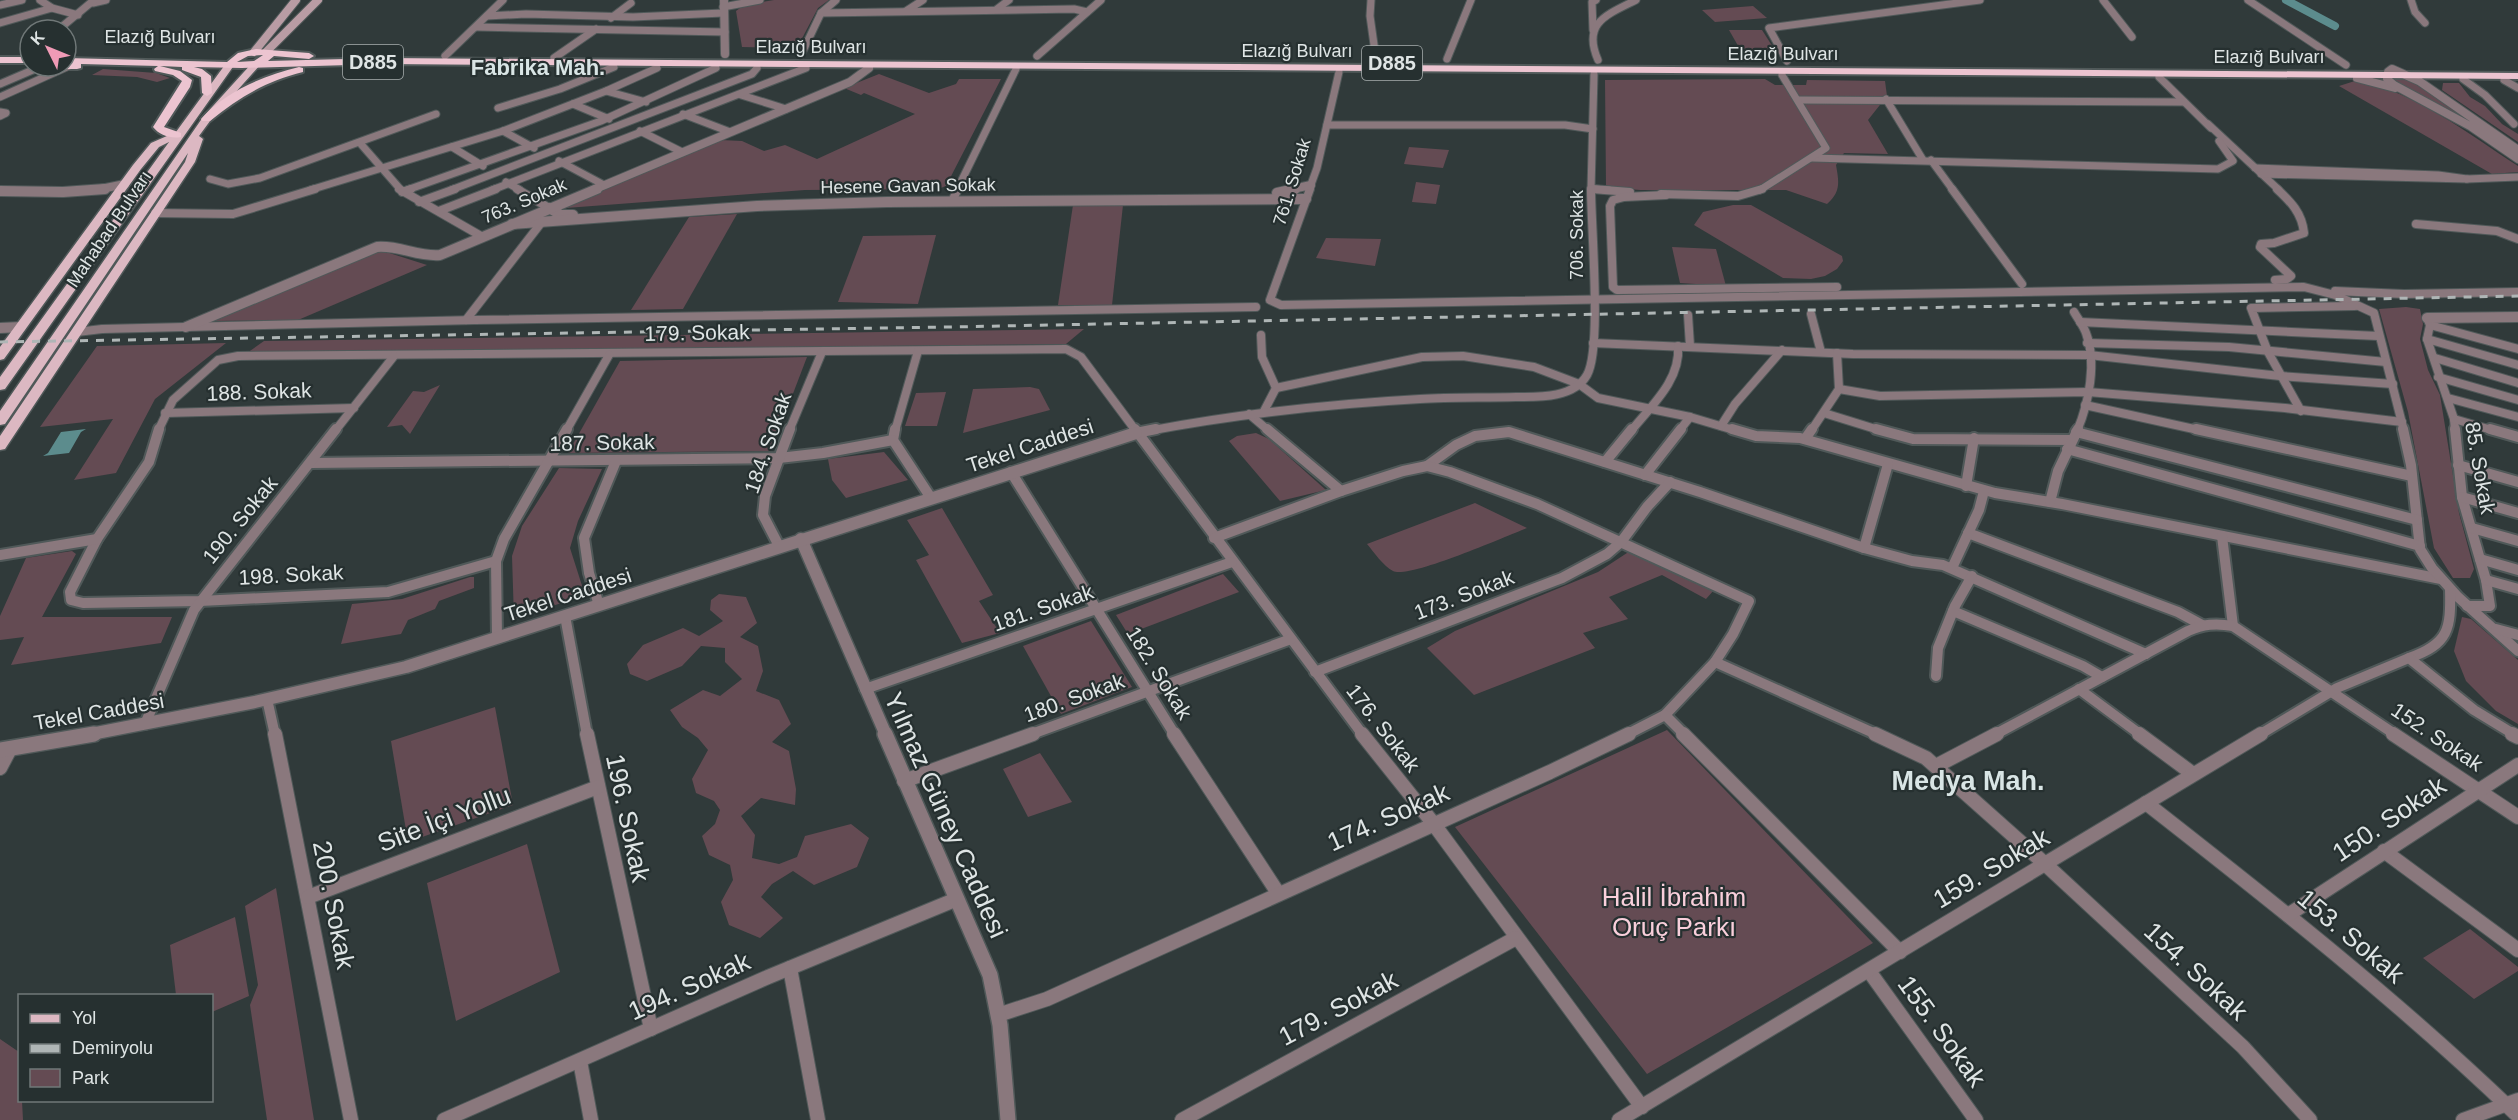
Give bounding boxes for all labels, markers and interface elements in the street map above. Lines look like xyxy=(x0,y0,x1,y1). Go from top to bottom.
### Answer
north arrow xyxy=(18,18,78,78)
street label: Elazığ Bulvarı xyxy=(104,27,216,47)
text: K xyxy=(27,28,48,48)
street label: Elazığ Bulvarı xyxy=(755,37,867,57)
street label: Elazığ Bulvarı xyxy=(1241,41,1353,61)
street label: Elazığ Bulvarı xyxy=(1727,44,1839,64)
road number: D885 xyxy=(343,45,403,79)
road number: D885 xyxy=(1362,46,1422,80)
street label: Elazığ Bulvarı xyxy=(2213,47,2325,67)
district label: Fabrika Mah. xyxy=(471,55,605,80)
street label: 761. Sokak xyxy=(1269,135,1315,228)
street label: Mahabad Bulvarı xyxy=(63,167,155,291)
street label: 763. Sokak xyxy=(479,174,570,228)
street label: Hesene Gavan Sokak xyxy=(820,174,997,198)
street label: 706. Sokak xyxy=(1567,189,1587,280)
street label: 179. Sokak xyxy=(644,320,750,345)
street label: 188. Sokak xyxy=(206,378,312,405)
street label: 184. Sokak xyxy=(740,389,796,496)
street label: Tekel Caddesi xyxy=(964,414,1096,477)
street label: 85. Sokak xyxy=(2461,420,2500,516)
street label: 187. Sokak xyxy=(549,430,655,455)
street label: 190. Sokak xyxy=(198,471,282,568)
street label: 198. Sokak xyxy=(238,560,345,589)
street label: Tekel Caddesi xyxy=(502,563,634,626)
street label: 173. Sokak xyxy=(1411,565,1517,624)
street label: 181. Sokak xyxy=(989,579,1097,636)
street label: 182. Sokak xyxy=(1122,622,1197,724)
street label: 180. Sokak xyxy=(1021,669,1128,726)
street label: 176. Sokak xyxy=(1342,679,1425,777)
street label: Yılmaz Güney Caddesi xyxy=(878,687,1014,943)
street label: Tekel Caddesi xyxy=(32,689,166,734)
street label: 152. Sokak xyxy=(2387,698,2488,776)
street label: 196. Sokak xyxy=(600,751,656,886)
district label: Medya Mah. xyxy=(1891,766,2045,796)
street label: 150. Sokak xyxy=(2327,770,2452,868)
street label: 174. Sokak xyxy=(1322,776,1454,857)
street label: Site İçi Yollu xyxy=(373,780,515,858)
street label: 159. Sokak xyxy=(1928,821,2055,914)
street label: 200. Sokak xyxy=(307,838,361,973)
park label: Halil İbrahim Oruç Parkı xyxy=(1602,882,1746,942)
street label: 153. Sokak xyxy=(2292,883,2411,990)
street label: 154. Sokak xyxy=(2138,916,2255,1027)
street label: 194. Sokak xyxy=(623,945,755,1026)
street label: 179. Sokak xyxy=(1274,964,1403,1052)
street label: 155. Sokak xyxy=(1892,970,1993,1093)
legend xyxy=(18,994,213,1102)
text: Yol xyxy=(72,1008,96,1028)
text: Demiryolu xyxy=(72,1038,153,1058)
text: Park xyxy=(72,1068,110,1088)

